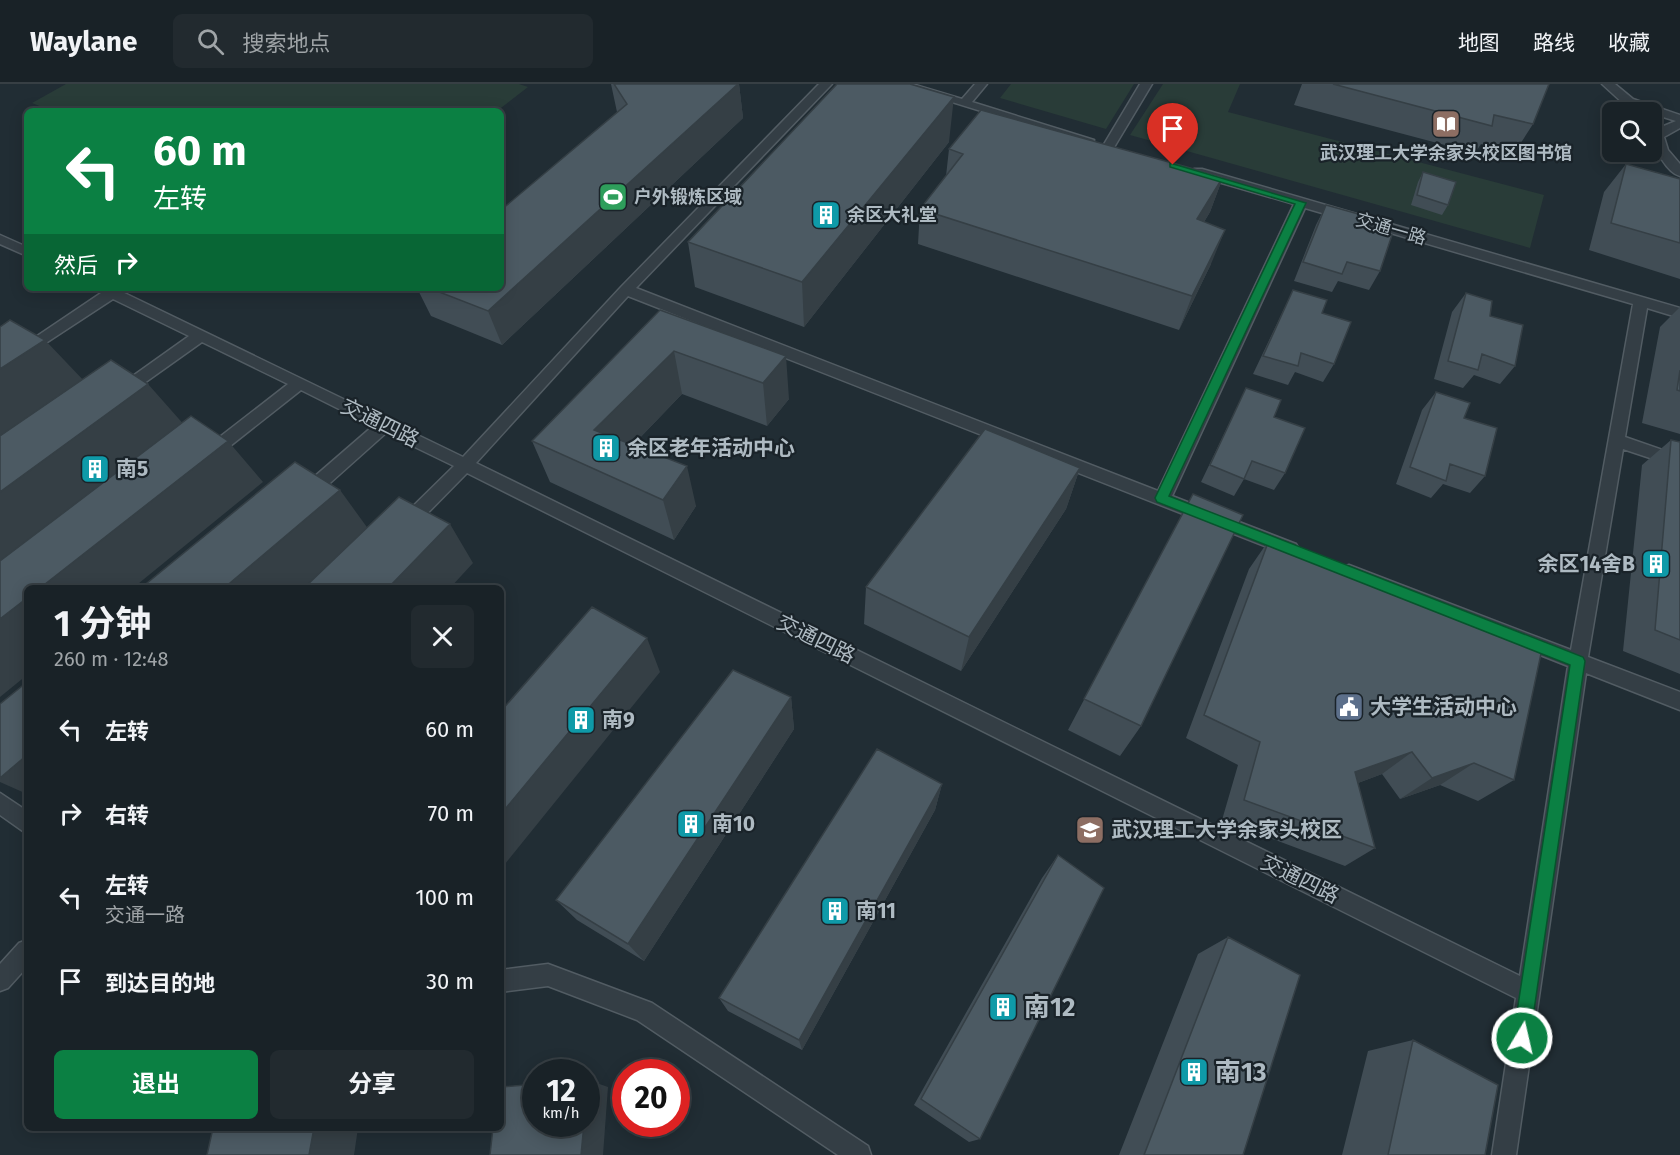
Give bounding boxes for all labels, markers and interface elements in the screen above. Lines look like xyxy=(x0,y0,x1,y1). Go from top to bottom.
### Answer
search box xyxy=(173,14,593,68)
text: Waylane xyxy=(30,25,137,58)
icon: search xyxy=(194,25,227,58)
text: 搜索地点 xyxy=(242,30,330,57)
text: 地图 xyxy=(1458,30,1500,56)
text: 路线 xyxy=(1533,30,1575,56)
text: 收藏 xyxy=(1608,30,1650,56)
map controls xyxy=(1602,102,1662,162)
button: search xyxy=(1602,102,1662,162)
pin xyxy=(1147,103,1198,165)
library icon: 武汉理工大学余家头校区图书馆 xyxy=(1430,108,1462,140)
icon: arrive xyxy=(1156,112,1189,145)
text: 60 m xyxy=(153,126,247,176)
icon: left xyxy=(54,132,132,210)
place label: 武汉理工大学余家头校区图书馆 xyxy=(1320,142,1572,164)
sports icon: 户外锻炼区域 xyxy=(597,181,629,213)
text: 左转 xyxy=(153,183,207,215)
place label: 户外锻炼区域 xyxy=(634,186,742,208)
building icon: 余区大礼堂 xyxy=(810,199,842,231)
place label: 余区大礼堂 xyxy=(847,204,937,226)
street label: 交通一路 xyxy=(1353,209,1429,249)
icon: right xyxy=(110,246,143,279)
text: 然后 xyxy=(54,252,98,279)
street label: 交通四路 xyxy=(337,393,423,453)
building icon: 余区老年活动中心 xyxy=(590,432,622,464)
place label: 余区老年活动中心 xyxy=(627,435,795,461)
building icon: 南5 xyxy=(79,453,111,485)
place label: 南5 xyxy=(116,456,148,482)
building icon: 余区14舍B xyxy=(1640,548,1672,580)
place label: 余区14舍B xyxy=(1537,551,1635,577)
text: 1 分钟 xyxy=(54,602,151,646)
button: close xyxy=(411,605,474,668)
street label: 交通四路 xyxy=(773,609,859,669)
text: 260 m · 12:48 xyxy=(54,647,168,671)
public building icon: 大学生活动中心 xyxy=(1333,691,1365,723)
place label: 大学生活动中心 xyxy=(1370,694,1517,720)
building icon: 南9 xyxy=(565,704,597,736)
place label: 南9 xyxy=(602,707,635,733)
icon: left xyxy=(54,713,87,746)
text: 60 m xyxy=(425,716,474,743)
text: 左转 xyxy=(105,718,149,745)
icon: right xyxy=(54,797,87,830)
text: 70 m xyxy=(428,800,474,827)
text: 右转 xyxy=(105,802,149,829)
building icon: 南10 xyxy=(675,808,707,840)
place label: 南10 xyxy=(712,811,755,837)
school or university icon: 武汉理工大学余家头校区 xyxy=(1074,814,1106,846)
place label: 武汉理工大学余家头校区 xyxy=(1111,817,1342,843)
street label: 交通四路 xyxy=(1257,849,1343,909)
text: 左转 xyxy=(105,872,149,899)
icon: left xyxy=(54,881,87,914)
text: 100 m xyxy=(415,884,474,911)
building icon: 南11 xyxy=(819,895,851,927)
place label: 南11 xyxy=(856,898,896,924)
text: 交通一路 xyxy=(105,903,185,927)
icon: arrive xyxy=(54,965,87,998)
text: 30 m xyxy=(426,968,474,995)
text: 到达目的地 xyxy=(105,970,215,997)
building icon: 南12 xyxy=(987,991,1019,1023)
place label: 南12 xyxy=(1024,992,1076,1023)
position arrow xyxy=(1490,1006,1554,1070)
button: 退出 xyxy=(54,1050,258,1119)
button: 分享 xyxy=(270,1050,474,1119)
building icon: 南13 xyxy=(1178,1056,1210,1088)
place label: 南13 xyxy=(1215,1057,1267,1088)
speed limit sign: 20 xyxy=(612,1059,690,1137)
text: 12 xyxy=(546,1073,576,1109)
text: km/h xyxy=(542,1104,580,1122)

